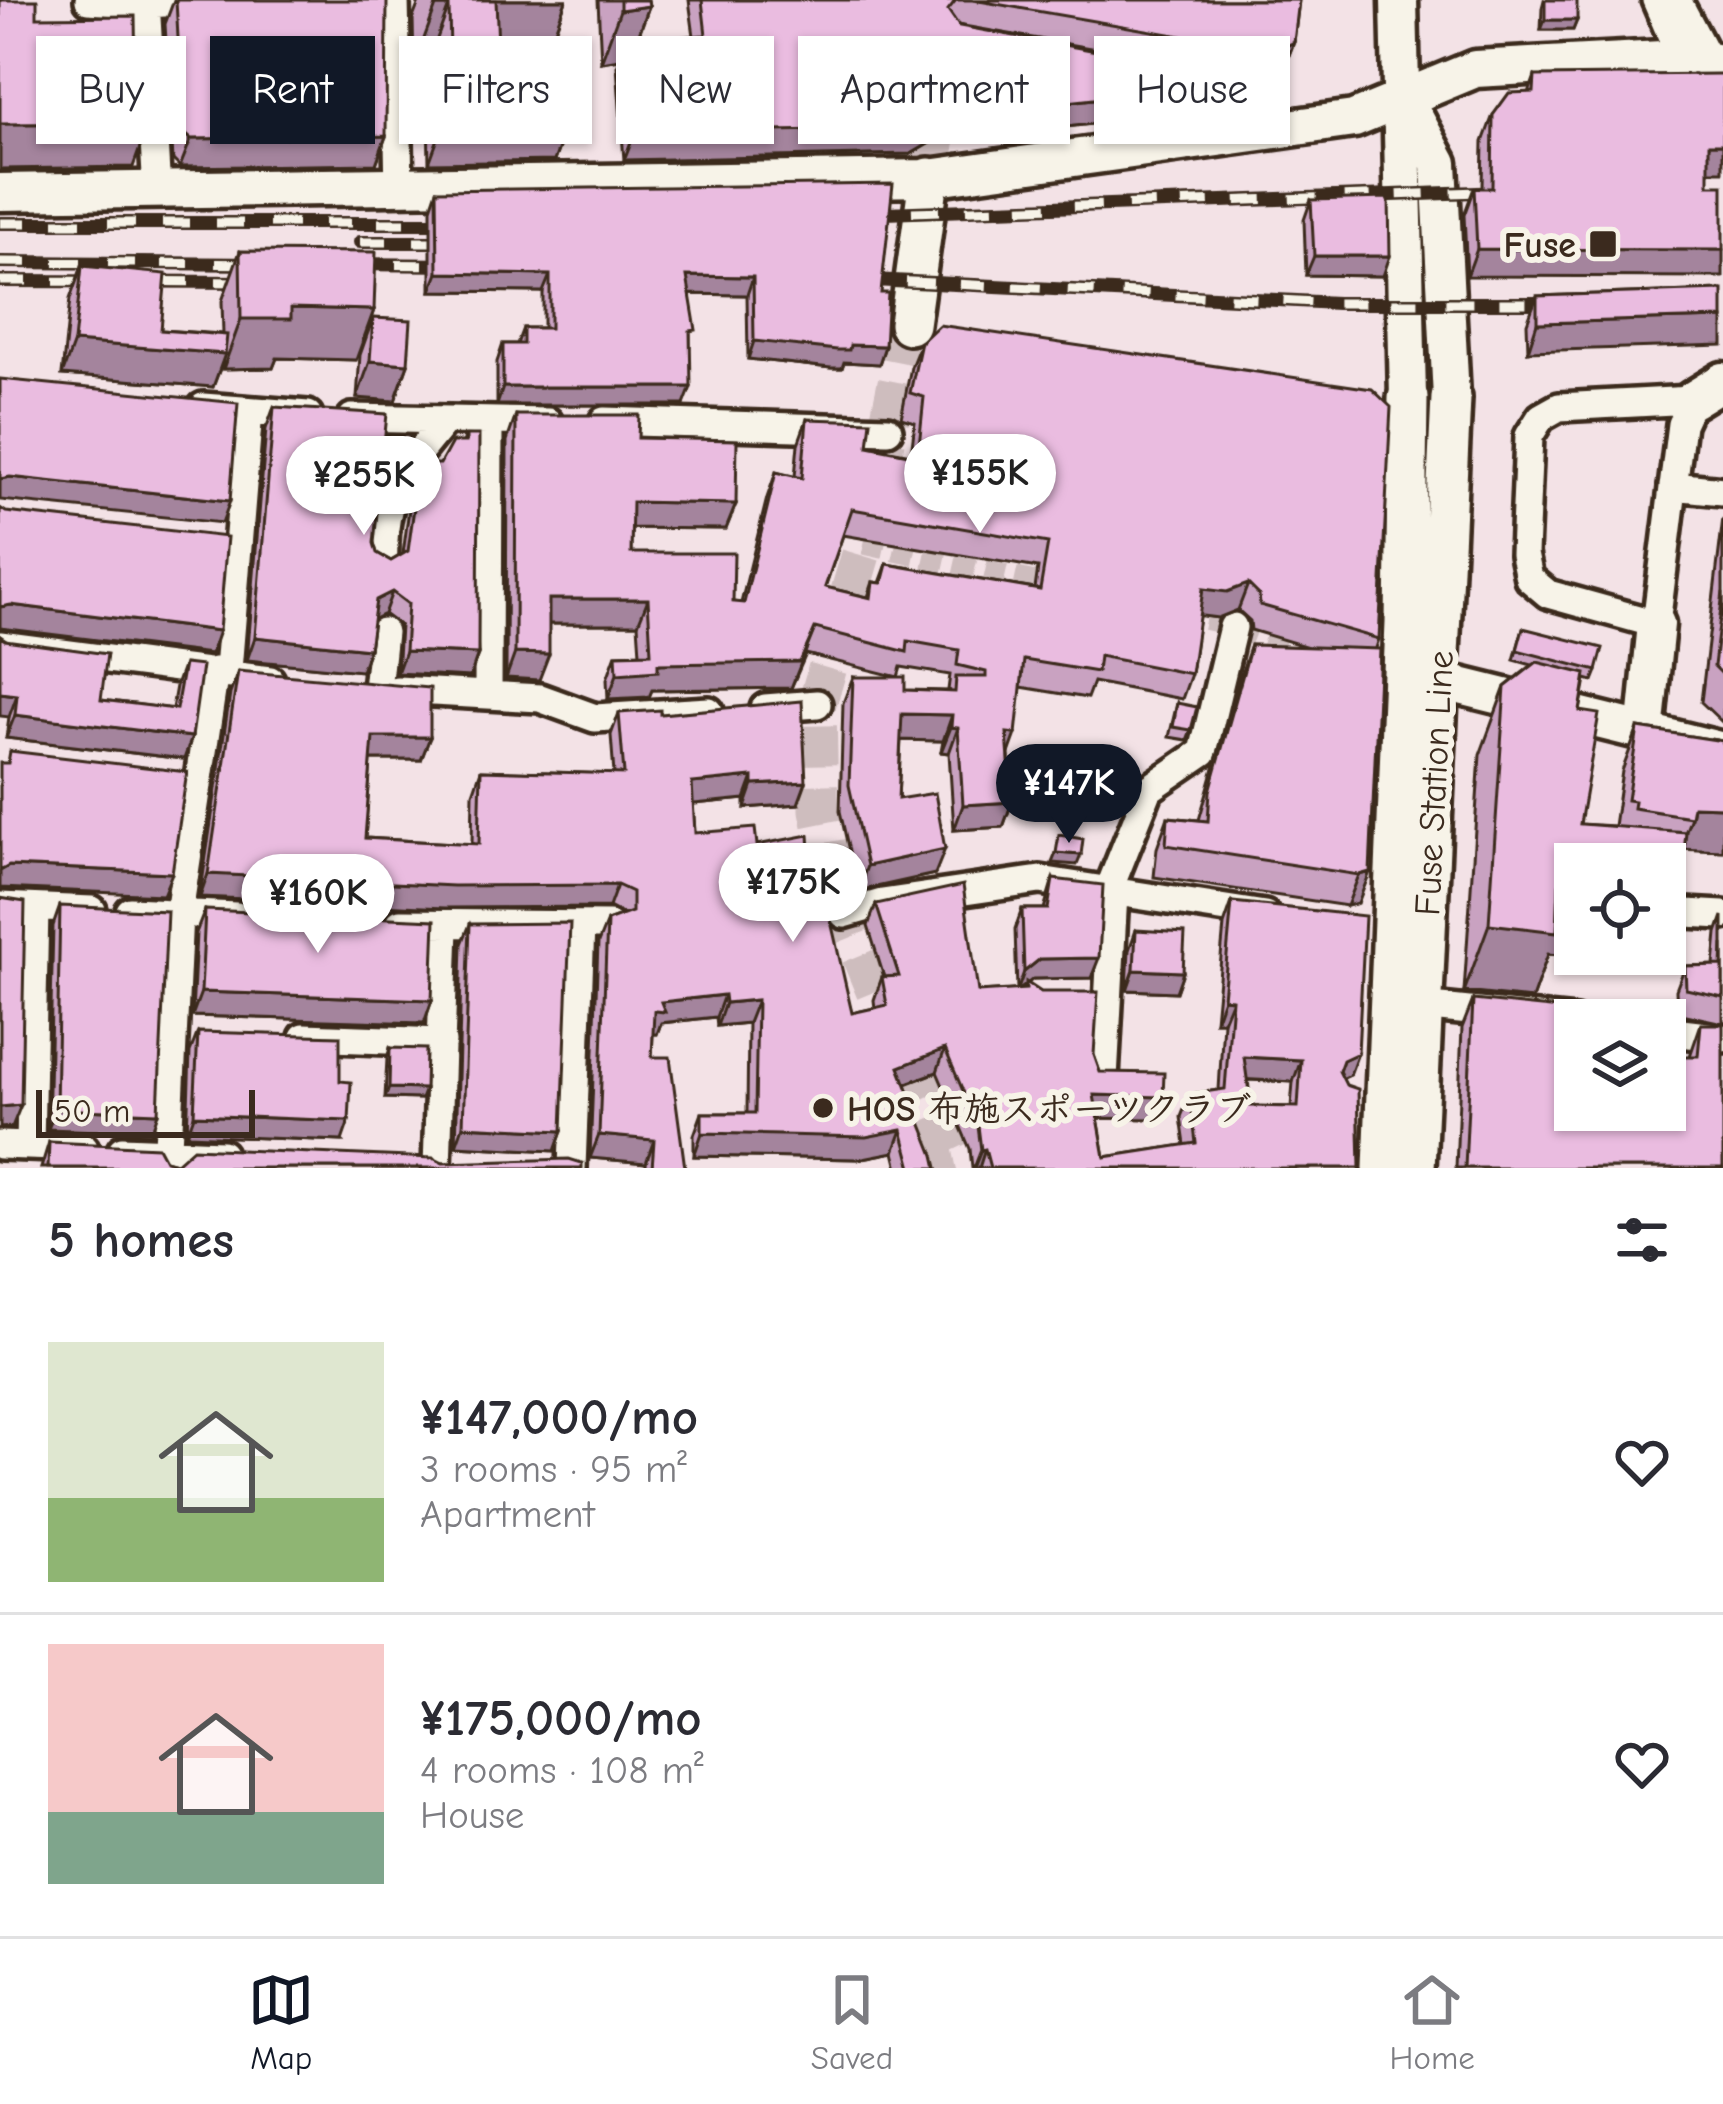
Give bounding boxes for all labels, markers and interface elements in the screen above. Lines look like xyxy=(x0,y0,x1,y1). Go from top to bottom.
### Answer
chip: Buy xyxy=(36,36,186,144)
chip: Rent xyxy=(210,36,375,144)
chip: Filters xyxy=(399,36,592,144)
chip: New xyxy=(616,36,774,144)
chip: Apartment xyxy=(798,36,1070,144)
chip: House xyxy=(1094,36,1290,144)
place label: Fuse xyxy=(1503,225,1576,266)
marker: Fuse xyxy=(1587,228,1619,260)
pin: ¥155K xyxy=(896,434,1064,536)
pin: ¥255K xyxy=(280,436,448,538)
text: ¥155K xyxy=(931,450,1029,495)
text: ¥255K xyxy=(313,452,415,497)
street label: Fuse Station Line xyxy=(1407,650,1462,917)
pin: ¥147K xyxy=(985,744,1153,846)
text: ¥147K xyxy=(1023,760,1115,805)
pin: ¥175K xyxy=(709,843,877,945)
map controls xyxy=(1554,843,1686,1131)
button: locate xyxy=(1554,843,1686,975)
pin: ¥160K xyxy=(234,854,402,956)
text: ¥175K xyxy=(746,859,840,904)
text: ¥160K xyxy=(268,870,368,915)
button: layers xyxy=(1554,999,1686,1131)
scale bar xyxy=(36,1084,255,1137)
place label: HOS 布施スポーツクラブ xyxy=(847,1089,1251,1130)
text: 50 m xyxy=(54,1092,130,1130)
marker: HOS 布施スポーツクラブ xyxy=(810,1095,836,1121)
icon: filters xyxy=(1609,1207,1675,1273)
text: 5 homes xyxy=(48,1211,234,1270)
text: ¥147,000/mo xyxy=(420,1388,698,1447)
icon: home xyxy=(144,1390,288,1534)
icon: heart xyxy=(1609,1429,1675,1495)
text: 3 rooms · 95 m² xyxy=(420,1447,687,1492)
text: Apartment xyxy=(420,1492,595,1537)
text: ¥175,000/mo xyxy=(420,1689,702,1748)
icon: home xyxy=(144,1692,288,1836)
icon: heart xyxy=(1609,1731,1675,1797)
text: 4 rooms · 108 m² xyxy=(420,1748,704,1793)
text: House xyxy=(420,1793,524,1838)
tab: Map xyxy=(248,1967,314,2077)
tab: Saved xyxy=(811,1967,893,2077)
tab: Home xyxy=(1390,1967,1475,2077)

